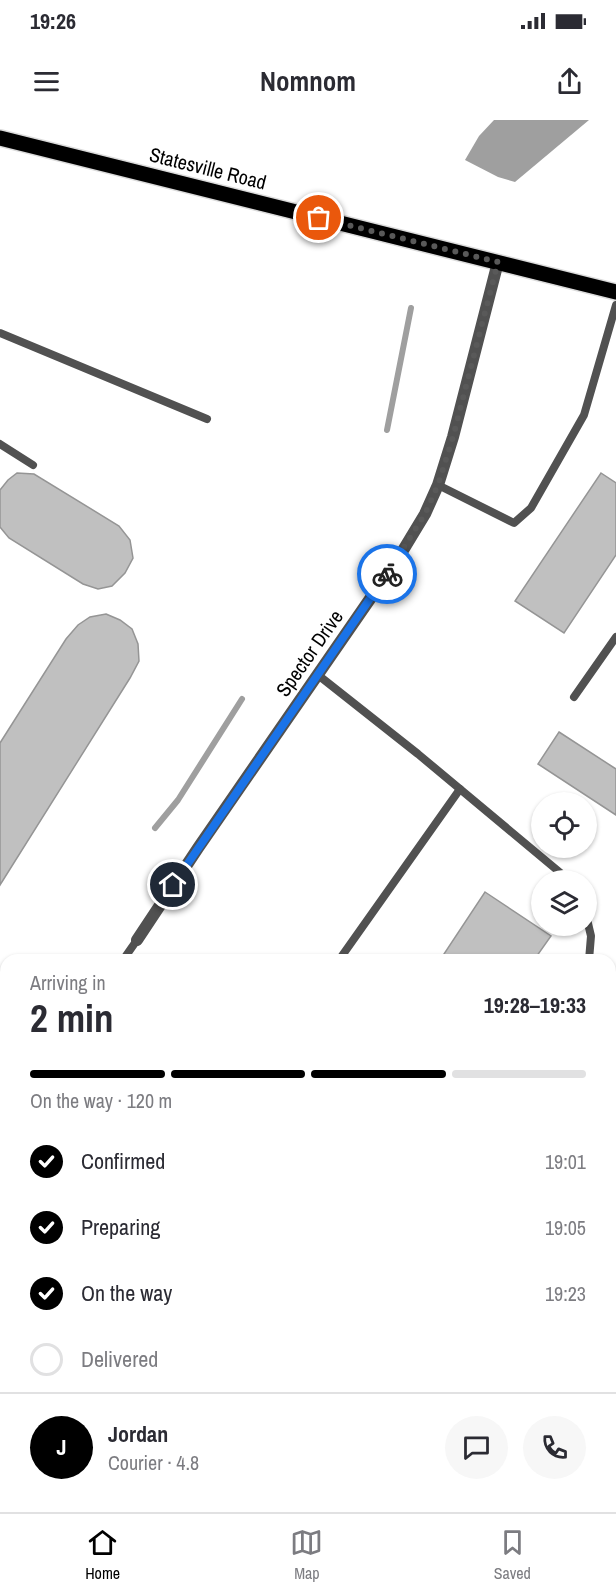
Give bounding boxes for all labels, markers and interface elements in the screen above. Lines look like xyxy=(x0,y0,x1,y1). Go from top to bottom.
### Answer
text: 19:26 xyxy=(30,6,76,36)
text: Nomnom xyxy=(260,63,356,99)
icon: menu xyxy=(30,65,63,98)
icon: share xyxy=(553,65,586,98)
street label: Statesville Road xyxy=(147,140,269,196)
pin xyxy=(293,192,344,243)
icon: bag xyxy=(302,201,335,234)
courier xyxy=(357,544,417,604)
icon: bike xyxy=(371,558,404,591)
street label: Spector Drive xyxy=(269,604,349,702)
map controls xyxy=(531,792,597,936)
button: locate xyxy=(531,792,597,858)
pin xyxy=(147,859,198,910)
icon: home xyxy=(156,868,189,901)
button: layers xyxy=(531,870,597,936)
text: Arriving in xyxy=(30,969,106,996)
text: 19:28–19:33 xyxy=(484,990,586,1020)
text: 2 min xyxy=(30,992,114,1044)
text: On the way · 120 m xyxy=(30,1087,172,1114)
icon: check xyxy=(30,1145,63,1178)
text: Confirmed xyxy=(81,1146,165,1176)
text: 19:01 xyxy=(545,1148,586,1175)
icon: check xyxy=(30,1211,63,1244)
text: Preparing xyxy=(81,1212,160,1242)
text: 19:05 xyxy=(545,1214,586,1241)
icon: check xyxy=(30,1277,63,1310)
text: On the way xyxy=(81,1278,172,1308)
text: 19:23 xyxy=(545,1280,586,1307)
text: Delivered xyxy=(81,1344,158,1374)
button: chat xyxy=(445,1416,508,1479)
button: phone xyxy=(523,1416,586,1479)
text: Jordan xyxy=(108,1419,168,1449)
text: J xyxy=(56,1432,67,1462)
text: Courier · 4.8 xyxy=(108,1449,199,1476)
tab: Home xyxy=(85,1526,120,1584)
tab: Map xyxy=(290,1526,323,1584)
tab: Saved xyxy=(494,1526,531,1584)

